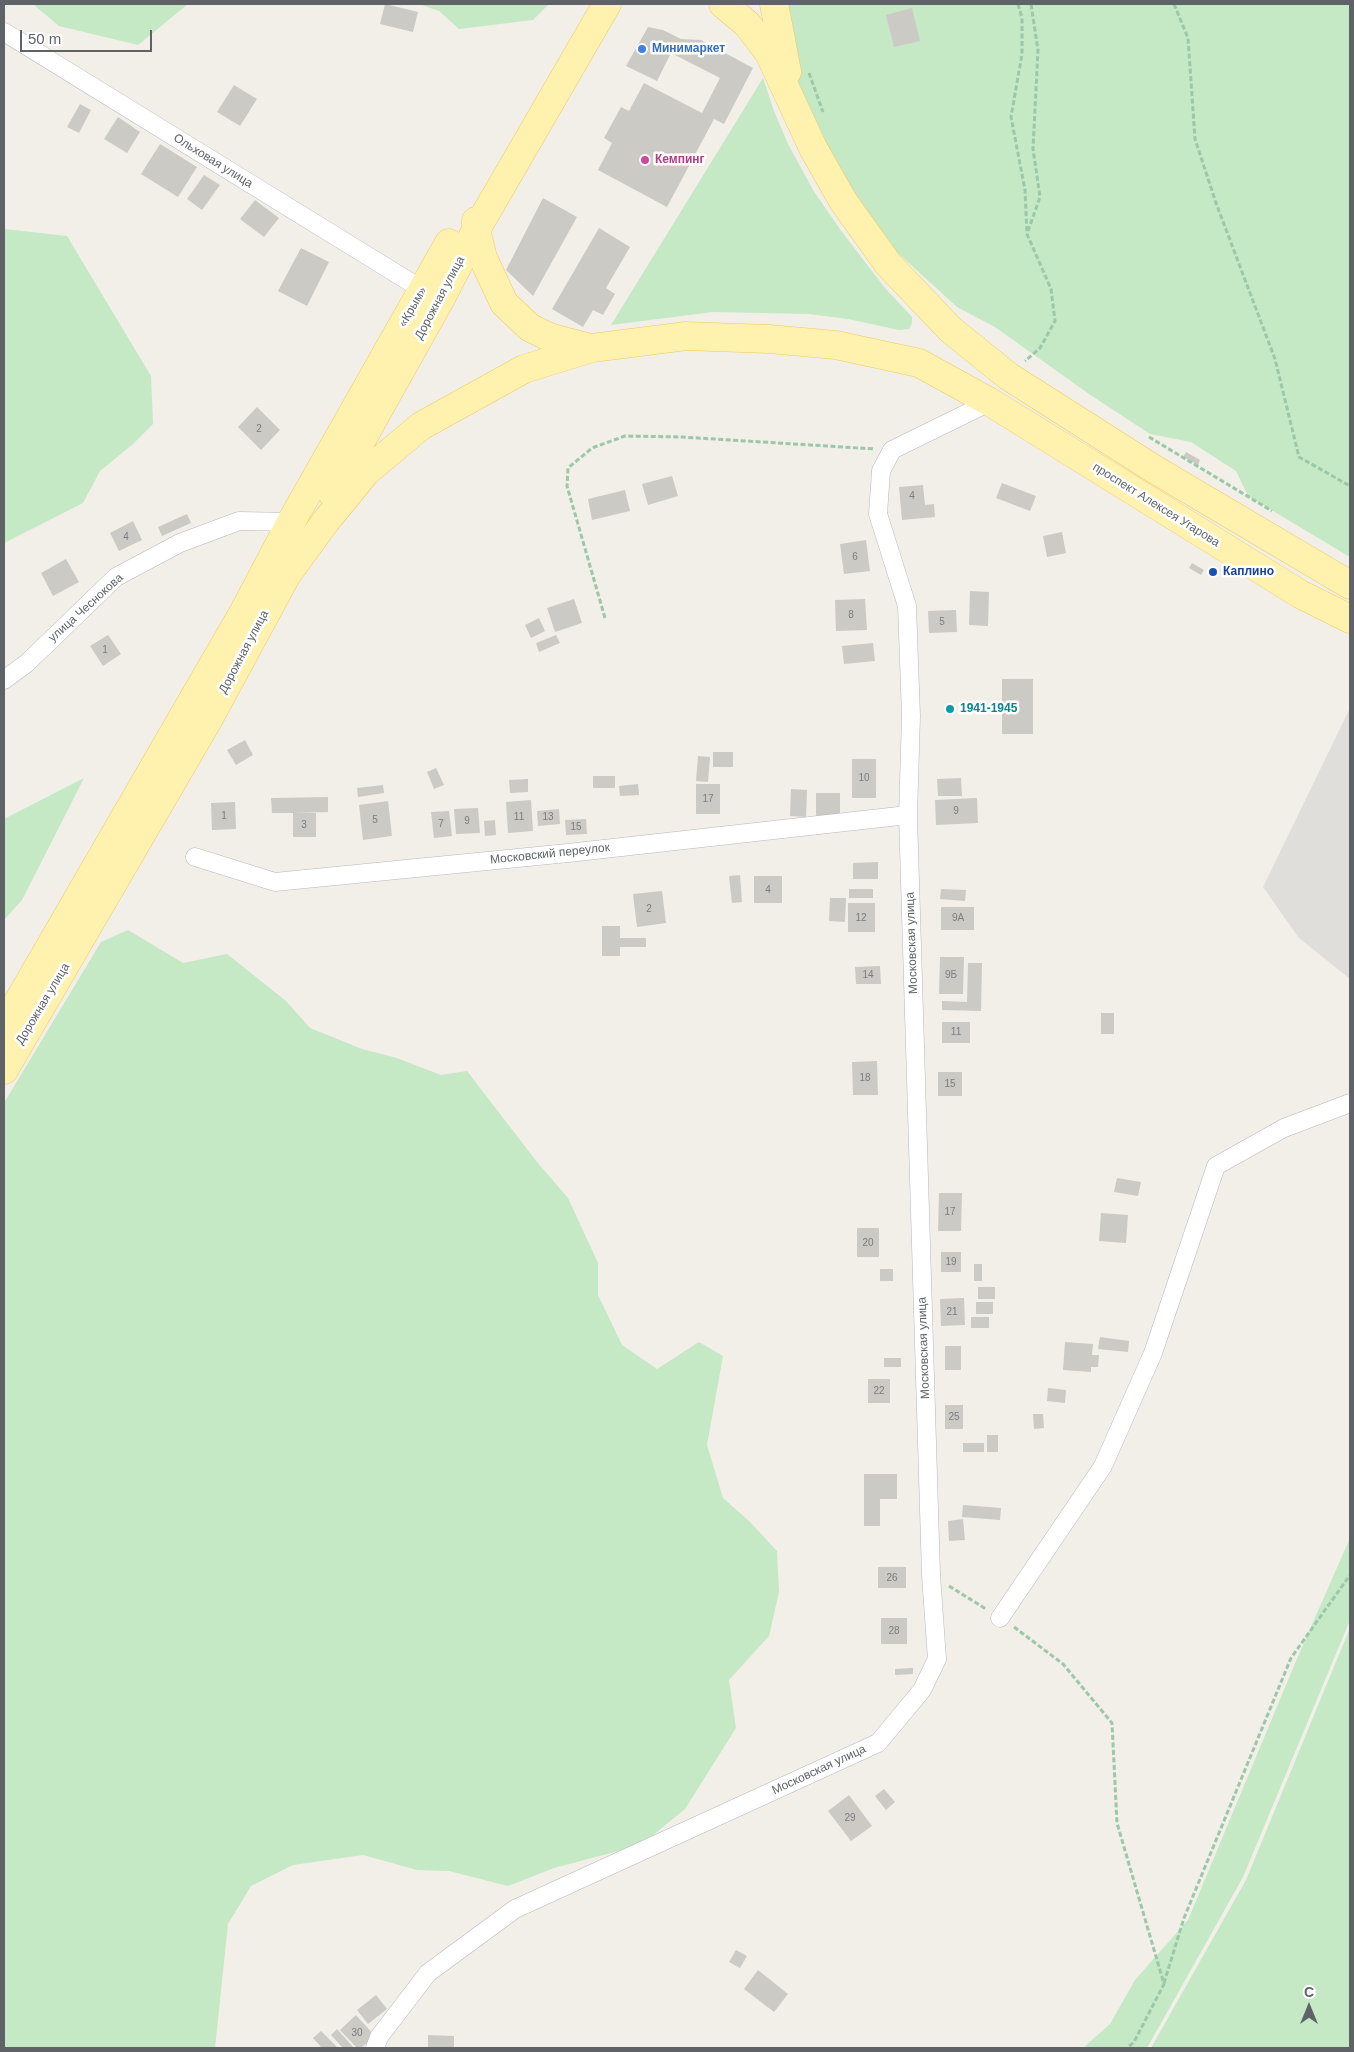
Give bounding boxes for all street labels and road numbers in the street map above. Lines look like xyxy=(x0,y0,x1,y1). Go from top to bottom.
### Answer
street label: Ольховая улица xyxy=(171,131,255,191)
street label: Дорожная улица xyxy=(412,254,468,342)
street label: «Крым» xyxy=(396,284,430,330)
street label: проспект Алексея Угарова xyxy=(1090,460,1222,550)
street label: улица Чеснокова xyxy=(46,571,126,645)
street label: Дорожная улица xyxy=(216,608,272,696)
street label: Московский переулок xyxy=(489,841,611,867)
street label: Московская улица xyxy=(903,892,921,994)
street label: Дорожная улица xyxy=(13,961,73,1047)
street label: Московская улица xyxy=(915,1297,933,1399)
street label: Московская улица xyxy=(770,1742,868,1798)

